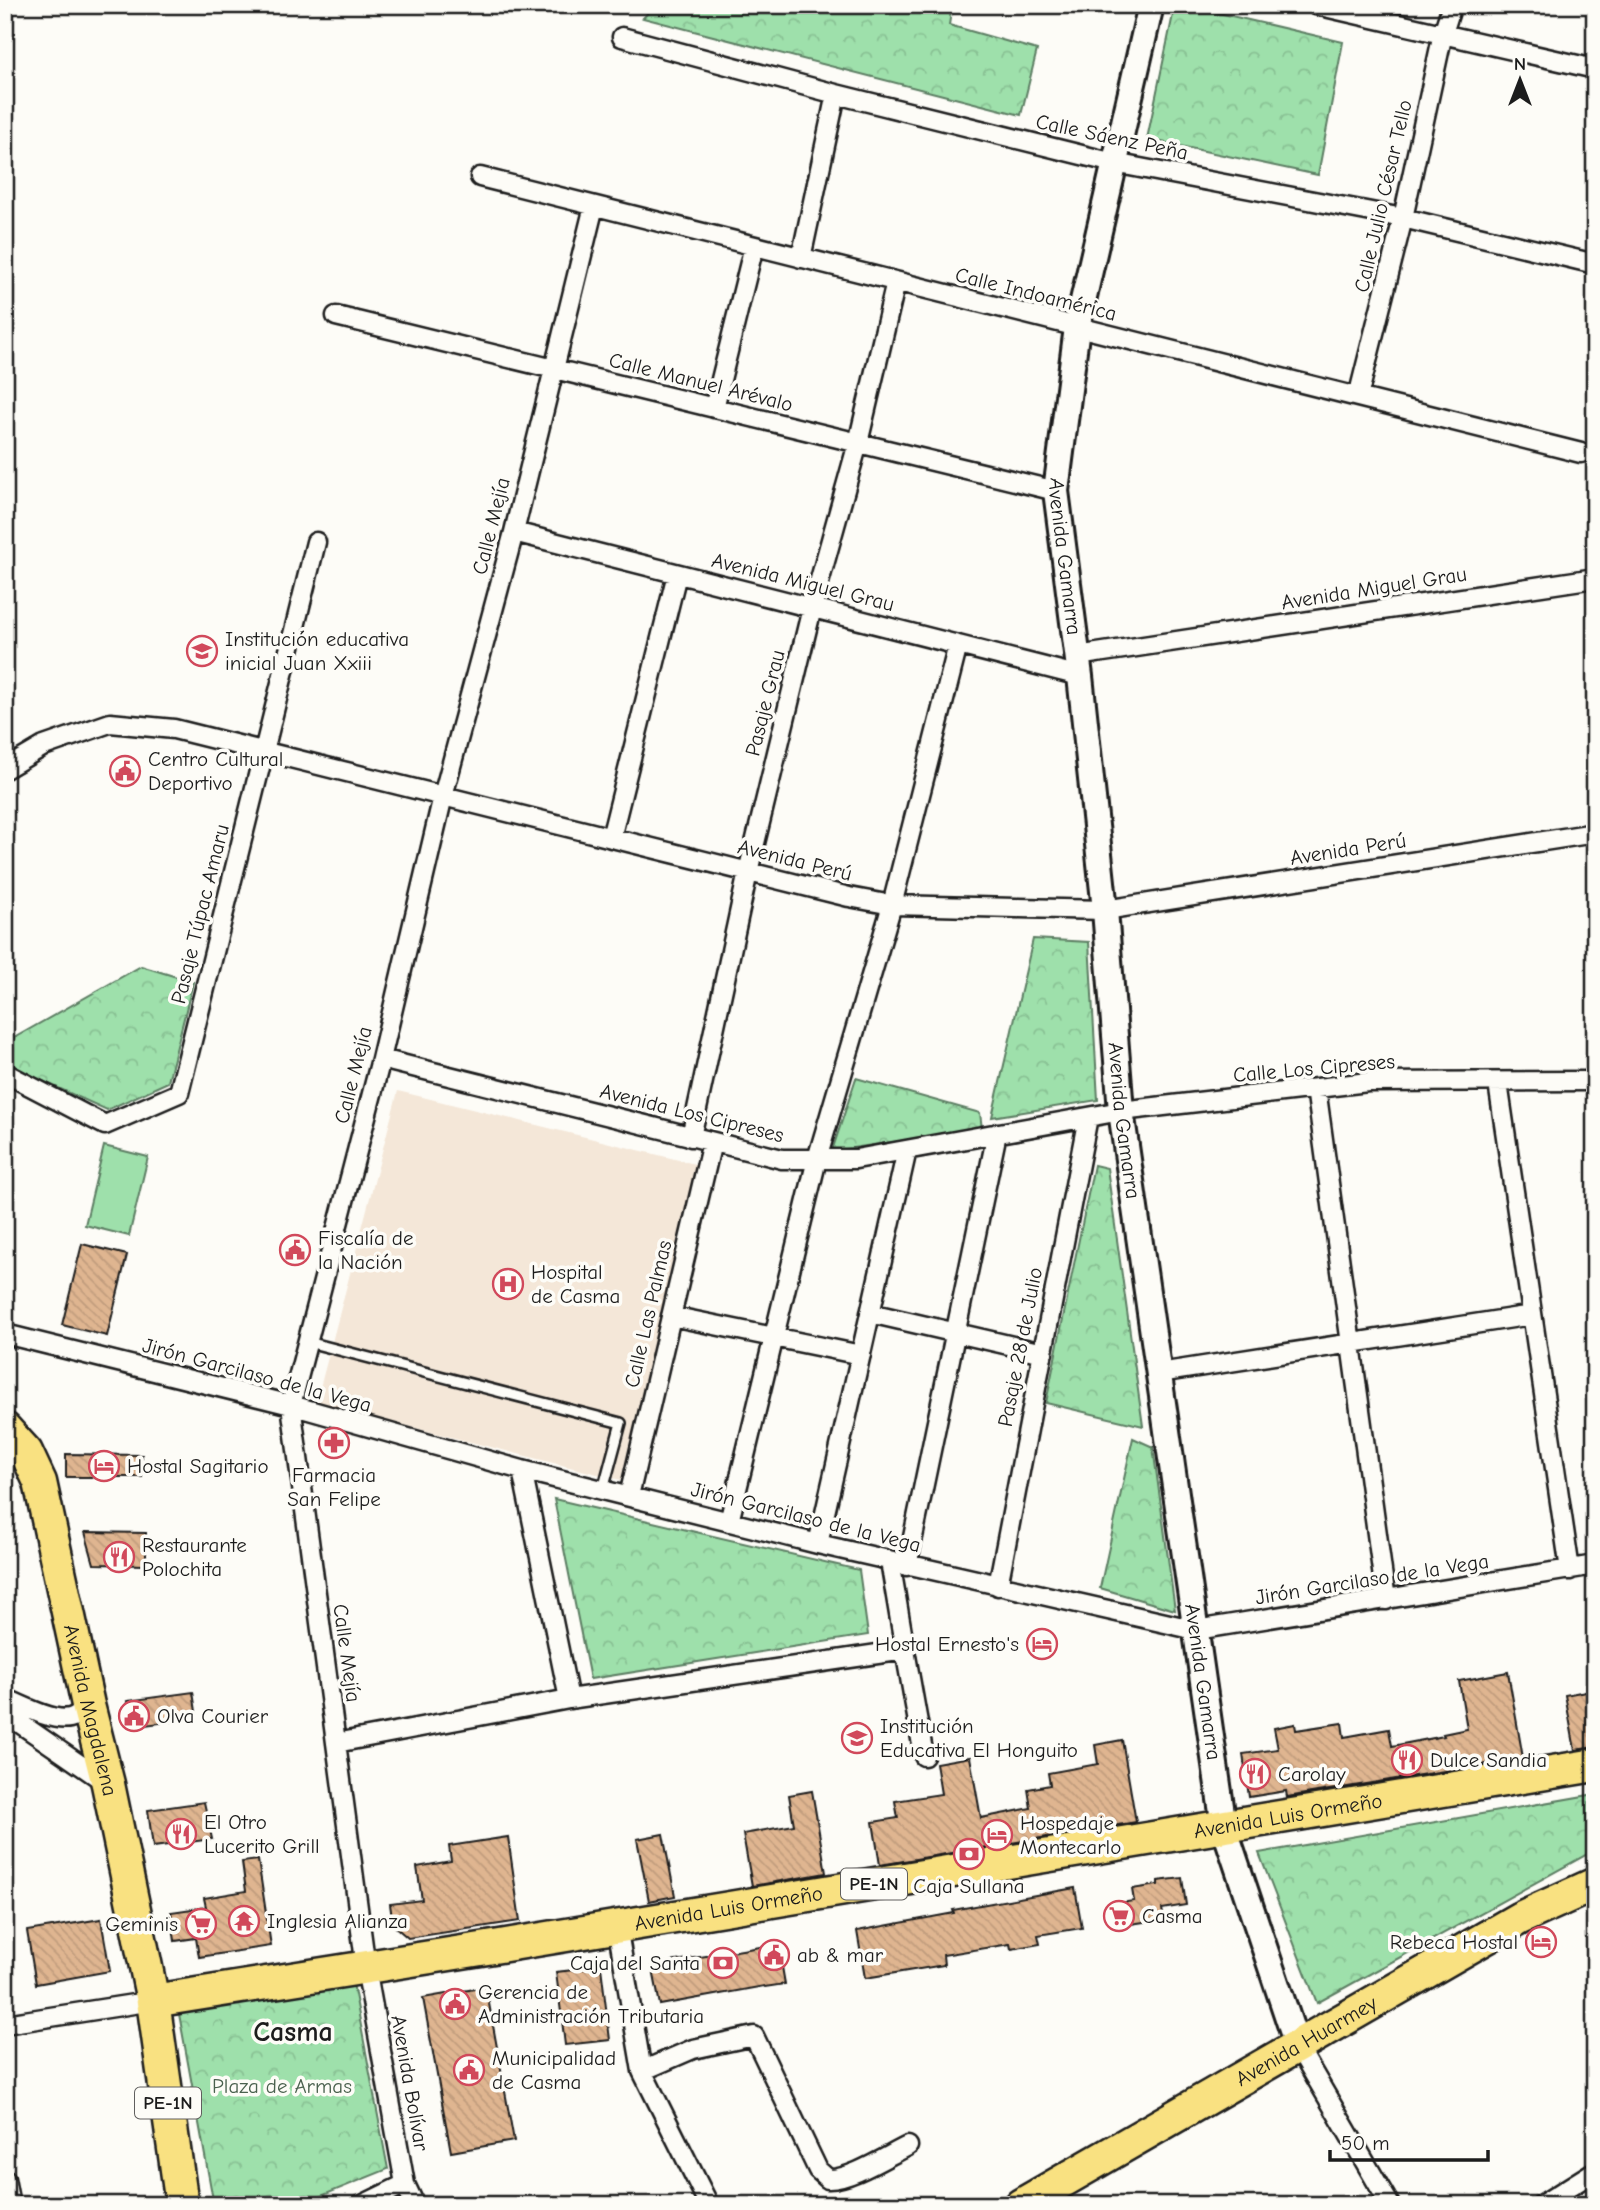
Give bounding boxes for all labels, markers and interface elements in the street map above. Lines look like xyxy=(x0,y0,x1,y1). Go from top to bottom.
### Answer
north arrow xyxy=(1484,46,1554,116)
text: N xyxy=(1514,53,1526,75)
street label: Calle Julio César Tello xyxy=(1349,97,1417,295)
street label: Calle Sáenz Peña xyxy=(1034,109,1190,165)
street label: Calle Indoamérica xyxy=(953,262,1119,326)
street label: Calle Manuel Arévalo xyxy=(607,348,795,416)
street label: Calle Mejía xyxy=(467,475,515,577)
street label: Avenida Gamarra xyxy=(1044,477,1087,636)
street label: Avenida Miguel Grau xyxy=(709,548,897,616)
street label: Avenida Miguel Grau xyxy=(1280,561,1468,615)
place label: Institución educativa inicial Juan Xxiii xyxy=(225,627,409,675)
school or university icon: Institución educativa inicial Juan Xxiii xyxy=(185,634,219,668)
street label: Pasaje Grau xyxy=(740,648,790,758)
place label: Centro Cultural Deportivo xyxy=(148,747,283,795)
public building icon: Centro Cultural Deportivo xyxy=(108,754,142,788)
street label: Pasaje Túpac Amaru xyxy=(166,822,234,1006)
street label: Avenida Perú xyxy=(1288,828,1408,870)
street label: Avenida Perú xyxy=(735,834,855,886)
street label: Calle Mejía xyxy=(329,1024,377,1126)
street label: Avenida Gamarra xyxy=(1104,1041,1145,1200)
street label: Calle Los Cipreses xyxy=(1232,1049,1396,1087)
street label: Avenida Los Cipreses xyxy=(598,1079,786,1147)
place label: Fiscalía de la Nación xyxy=(318,1226,413,1274)
public building icon: Fiscalía de la Nación xyxy=(278,1233,312,1267)
street label: Calle Las Palmas xyxy=(619,1238,677,1390)
place label: Hospital de Casma xyxy=(531,1260,620,1308)
street label: Pasaje 28 de Julio xyxy=(993,1265,1047,1429)
hospital icon: Hospital de Casma xyxy=(491,1267,525,1301)
street label: Jirón Garcilaso de la Vega xyxy=(140,1333,374,1417)
pharmacy icon: Farmacia San Felipe xyxy=(317,1426,351,1460)
hotel icon: Hostal Sagitario xyxy=(87,1449,121,1483)
place label: Hostal Sagitario xyxy=(127,1454,269,1478)
place label: Farmacia San Felipe xyxy=(287,1463,381,1511)
street label: Jirón Garcilaso de la Vega xyxy=(689,1477,923,1557)
place label: Restaurante Polochita xyxy=(142,1533,247,1581)
restaurant icon: Restaurante Polochita xyxy=(102,1540,136,1574)
street label: Jirón Garcilaso de la Vega xyxy=(1254,1549,1490,1609)
street label: Calle Mejía xyxy=(328,1602,366,1704)
street label: Avenida Gamarra xyxy=(1180,1602,1226,1762)
street label: Avenida Magdalena xyxy=(59,1622,122,1798)
hotel icon: Hostal Ernesto's xyxy=(1025,1627,1059,1661)
place label: Hostal Ernesto's xyxy=(875,1632,1019,1656)
public building icon: Olva Courier xyxy=(117,1699,151,1733)
place label: Olva Courier xyxy=(157,1704,269,1728)
place label: Institución Educativa El Honguito xyxy=(880,1714,1078,1762)
school or university icon: Institución Educativa El Honguito xyxy=(840,1721,874,1755)
restaurant icon: Dulce Sandia xyxy=(1390,1743,1424,1777)
place label: Dulce Sandia xyxy=(1430,1748,1547,1772)
restaurant icon: Carolay xyxy=(1238,1757,1272,1791)
place label: Carolay xyxy=(1278,1762,1346,1786)
street label: Avenida Luis Ormeño xyxy=(1192,1788,1384,1843)
place label: El Otro Lucerito Grill xyxy=(204,1810,320,1858)
place label: Hospedaje Montecarlo xyxy=(1020,1811,1121,1859)
restaurant icon: El Otro Lucerito Grill xyxy=(164,1817,198,1851)
hotel icon: Hospedaje Montecarlo xyxy=(980,1818,1014,1852)
bank icon: Caja Sullana xyxy=(952,1837,986,1871)
road number: PE-1N xyxy=(841,1868,907,1900)
place label: Caja Sullana xyxy=(913,1874,1025,1898)
street label: Avenida Luis Ormeño xyxy=(633,1881,825,1936)
supermarket icon: Casma xyxy=(1102,1899,1136,1933)
temple icon: Inglesia Alianza xyxy=(227,1904,261,1938)
place label: Casma xyxy=(1142,1904,1203,1928)
supermarket icon: Geminis xyxy=(184,1907,218,1941)
place label: Inglesia Alianza xyxy=(267,1909,408,1933)
place label: Geminis xyxy=(105,1912,178,1936)
hotel icon: Rebeca Hostal xyxy=(1524,1925,1558,1959)
place label: Rebeca Hostal xyxy=(1390,1930,1518,1954)
public building icon: ab & mar xyxy=(757,1938,791,1972)
place label: ab & mar xyxy=(797,1943,884,1967)
bank icon: Caja del Santa xyxy=(706,1946,740,1980)
place label: Caja del Santa xyxy=(570,1951,700,1975)
place label: Gerencia de Administración Tributaria xyxy=(478,1980,704,2028)
public building icon: Gerencia de Administración Tributaria xyxy=(438,1987,472,2021)
street label: Avenida Huarmey xyxy=(1231,1991,1382,2091)
street label: Avenida Bolívar xyxy=(386,2013,434,2153)
district label: Casma xyxy=(253,2016,333,2048)
place label: Municipalidad de Casma xyxy=(492,2046,616,2094)
public building icon: Municipalidad de Casma xyxy=(452,2053,486,2087)
park label: Plaza de Armas xyxy=(212,2074,352,2098)
road number: PE-1N xyxy=(135,2088,201,2118)
scale bar xyxy=(1330,2119,1488,2163)
text: 50 m xyxy=(1341,2131,1390,2155)

